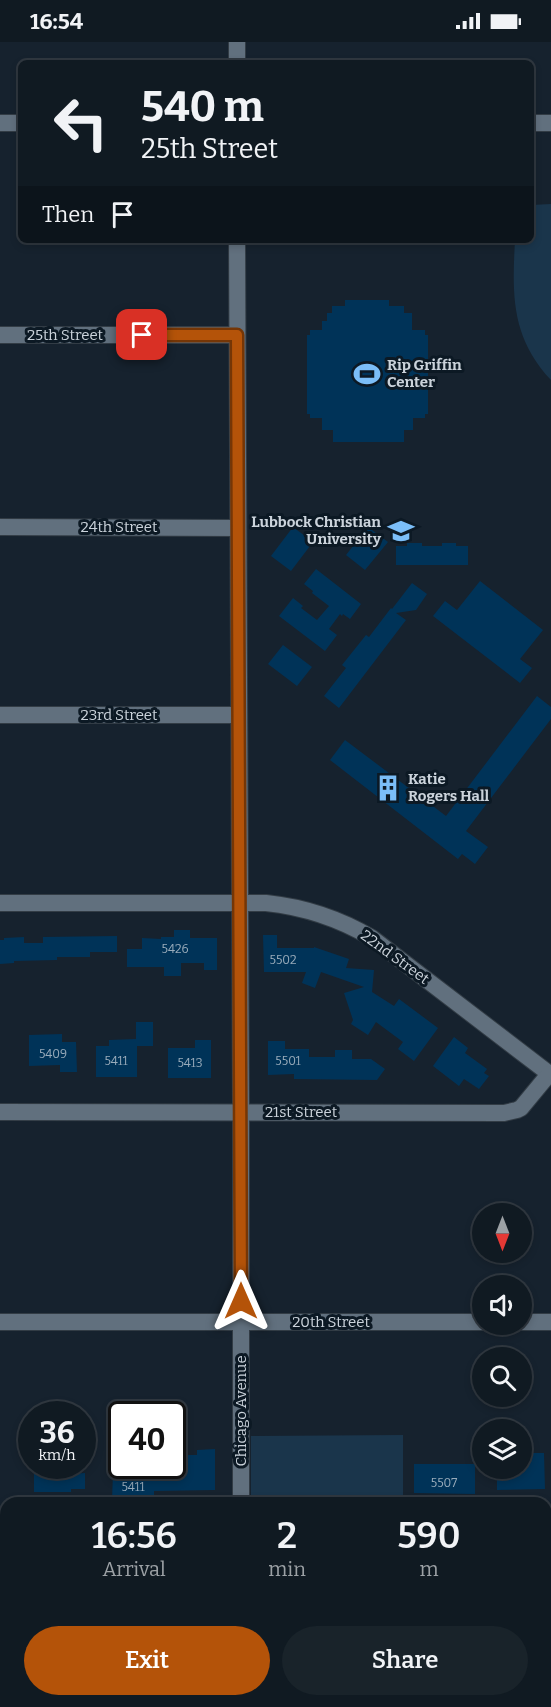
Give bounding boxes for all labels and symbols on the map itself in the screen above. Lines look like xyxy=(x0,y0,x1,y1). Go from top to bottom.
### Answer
pin xyxy=(116,309,167,360)
street label: 25th Street xyxy=(27,326,104,344)
place label: Rip Griffin Center xyxy=(387,356,462,391)
sports icon: Rip Griffin Center xyxy=(352,359,382,389)
place label: Lubbock Christian University xyxy=(251,513,382,548)
school or university icon: Lubbock Christian University xyxy=(386,516,416,546)
street label: 24th Street xyxy=(81,518,158,536)
street label: 23rd Street xyxy=(81,706,158,724)
place label: Katie Rogers Hall xyxy=(408,770,490,805)
building icon: Katie Rogers Hall xyxy=(373,773,403,803)
street label: 22nd Street xyxy=(357,926,433,988)
house number: 5426 xyxy=(162,942,189,956)
house number: 5502 xyxy=(269,953,297,967)
house number: 5409 xyxy=(39,1047,67,1061)
house number: 5411 xyxy=(104,1054,128,1068)
house number: 5501 xyxy=(275,1054,301,1068)
house number: 5413 xyxy=(177,1056,203,1070)
street label: 21st Street xyxy=(265,1103,338,1121)
north arrow xyxy=(472,1203,532,1263)
position arrow xyxy=(209,1269,273,1333)
street label: 20th Street xyxy=(292,1313,370,1331)
street label: Chicago Avenue xyxy=(232,1355,250,1467)
speed limit sign: 40 xyxy=(108,1401,186,1479)
house number: 5507 xyxy=(431,1476,457,1490)
house number: 5411 xyxy=(121,1480,145,1494)

